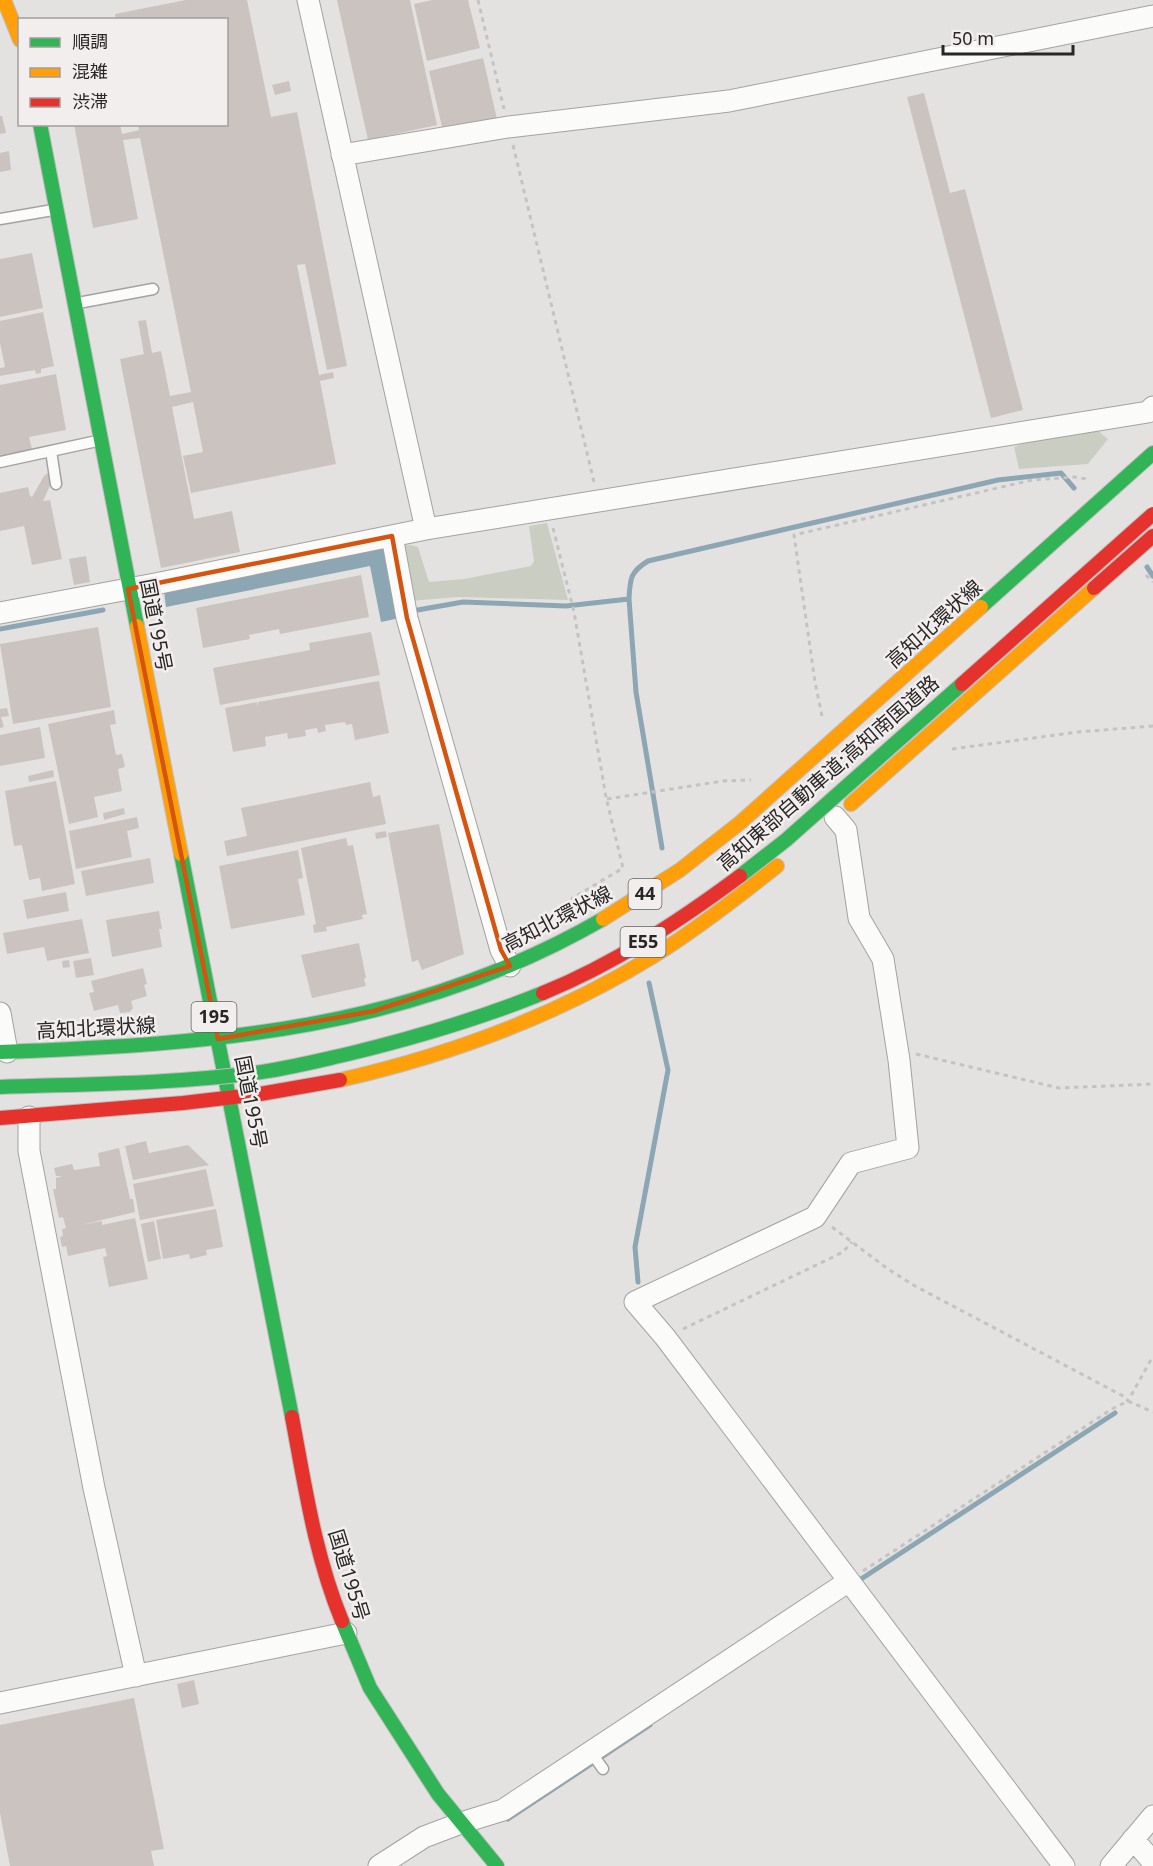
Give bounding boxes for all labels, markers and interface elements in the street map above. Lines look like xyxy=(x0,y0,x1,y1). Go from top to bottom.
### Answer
legend xyxy=(18,18,228,126)
scale bar xyxy=(943,18,1074,56)
text: 50 m xyxy=(952,26,994,50)
text: 順調 xyxy=(72,29,108,53)
text: 混雑 xyxy=(72,59,108,83)
text: 渋滞 xyxy=(72,89,108,113)
street label: 高知北環状線 xyxy=(880,573,987,674)
street label: 国道195号 xyxy=(134,576,179,674)
street label: 高知東部自動車道;高知南国道路 xyxy=(711,669,944,876)
street label: 高知北環状線 xyxy=(497,879,616,958)
road number: 44 xyxy=(628,879,662,909)
road number: E55 xyxy=(620,927,666,957)
road number: 195 xyxy=(192,1002,236,1032)
street label: 高知北環状線 xyxy=(35,1011,157,1044)
street label: 国道195号 xyxy=(229,1053,274,1151)
street label: 国道195号 xyxy=(323,1526,376,1624)

